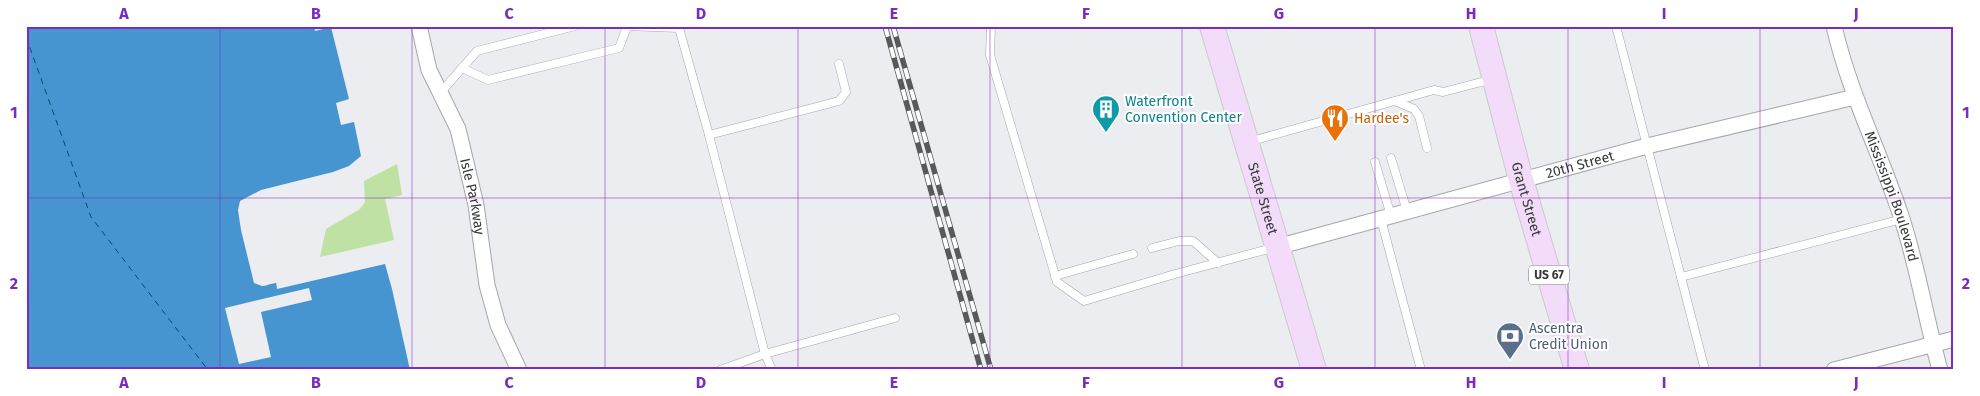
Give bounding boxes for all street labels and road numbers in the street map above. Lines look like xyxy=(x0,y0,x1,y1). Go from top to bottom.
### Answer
street label: Mississippi Boulevard xyxy=(1861,129,1922,263)
street label: 20th Street xyxy=(1544,147,1617,182)
street label: Isle Parkway xyxy=(456,157,488,236)
street label: Grant Street xyxy=(1508,160,1545,239)
street label: State Street xyxy=(1244,161,1282,238)
road number: US 67 xyxy=(1529,266,1569,284)

